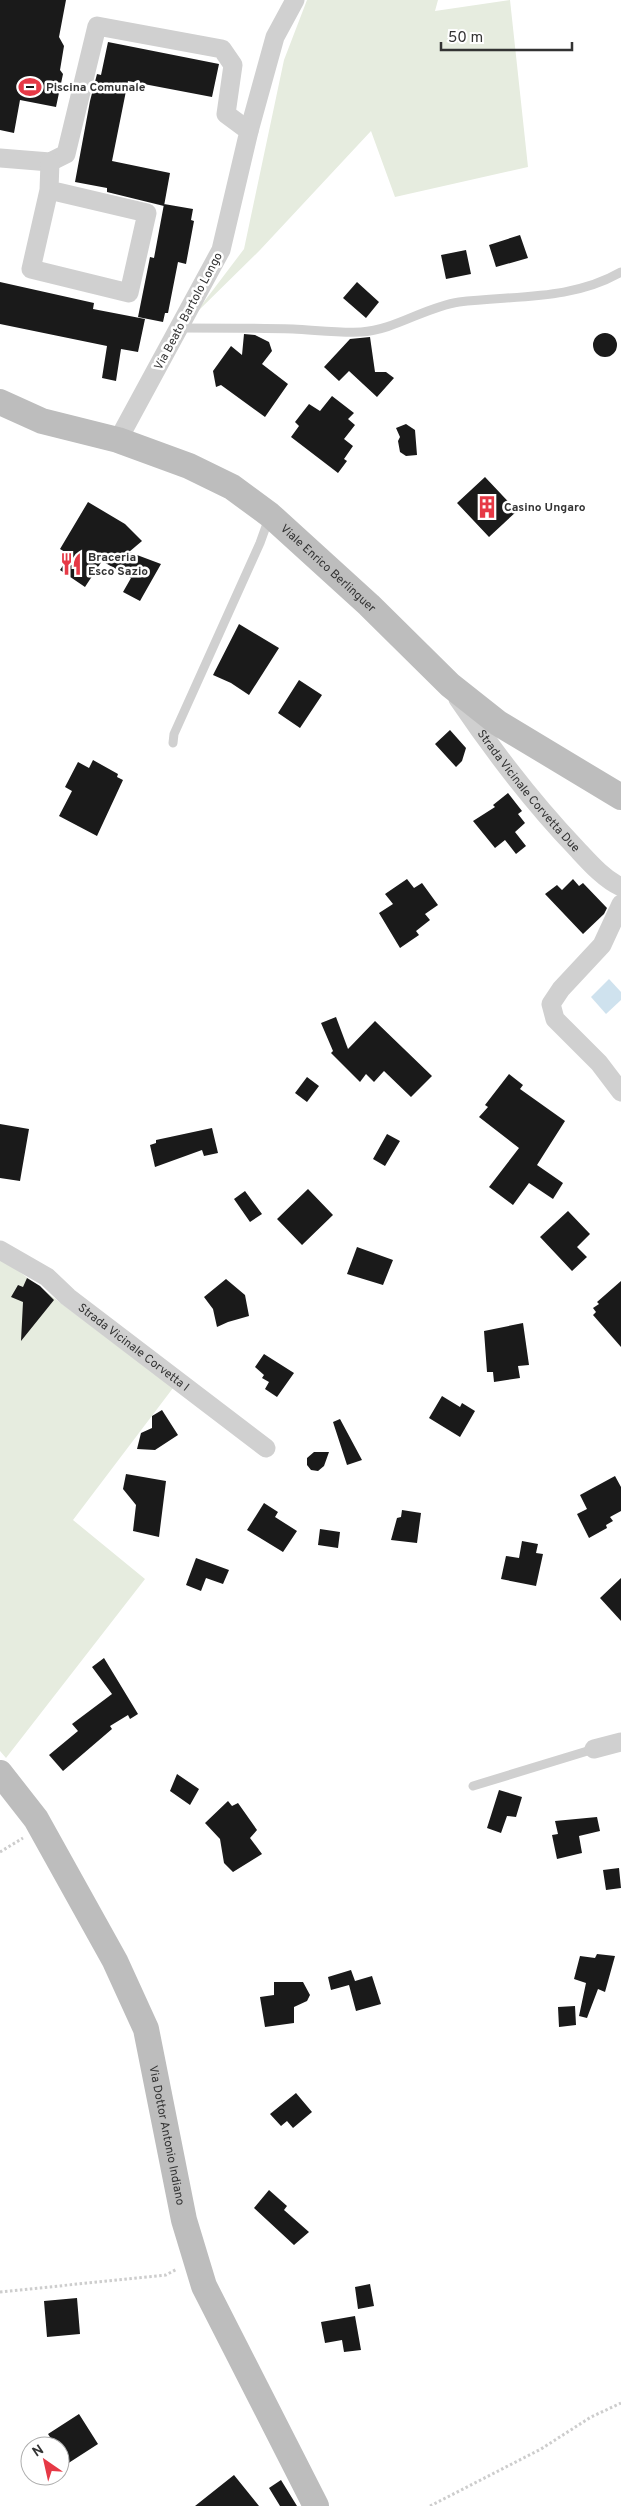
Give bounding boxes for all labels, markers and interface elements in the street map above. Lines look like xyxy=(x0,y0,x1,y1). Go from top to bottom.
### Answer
scale bar xyxy=(441,20,572,52)
text: 50 m xyxy=(448,29,483,48)
sports icon: Piscina Comunale xyxy=(17,74,43,100)
place label: Piscina Comunale xyxy=(46,80,146,96)
street label: Via Beato Bartolo Longo xyxy=(151,250,227,373)
building icon: Casino Ungaro xyxy=(474,494,500,520)
place label: Casino Ungaro xyxy=(504,500,586,516)
street label: Viale Enrico Berlinguer xyxy=(276,521,379,617)
place label: Braceria Esco Sazio xyxy=(88,550,148,580)
restaurant icon: Braceria Esco Sazio xyxy=(58,551,84,577)
street label: Strada Vicinale Corvetta Due xyxy=(473,727,583,856)
street label: Strada Vicinale Corvetta I xyxy=(74,1300,192,1396)
street label: Via Dottor Antonio Indiano xyxy=(144,2064,188,2207)
north arrow xyxy=(20,2436,70,2486)
text: N xyxy=(30,2442,47,2461)

